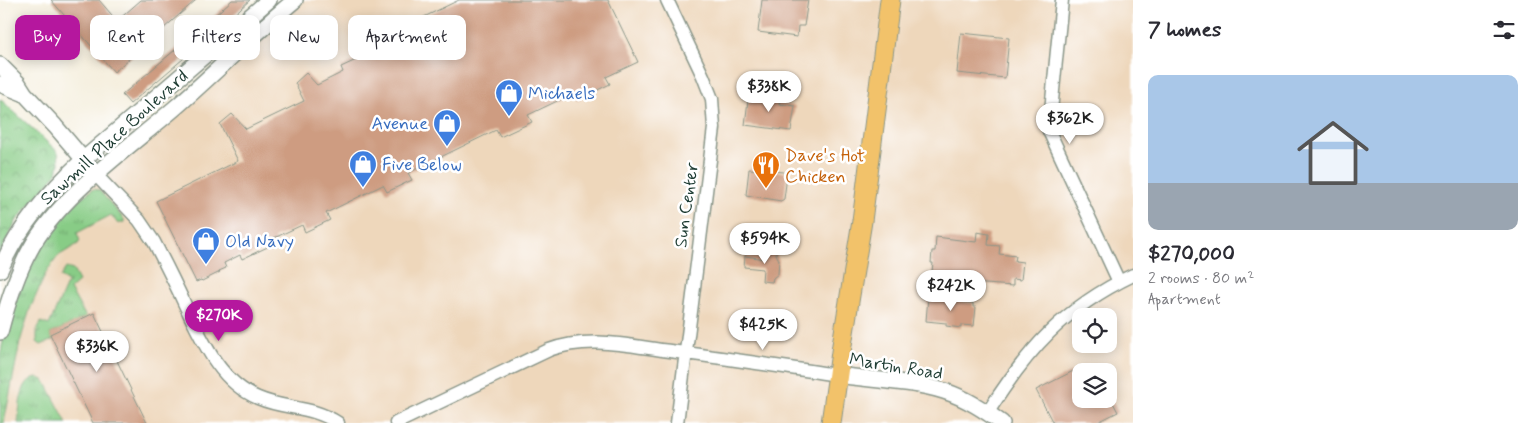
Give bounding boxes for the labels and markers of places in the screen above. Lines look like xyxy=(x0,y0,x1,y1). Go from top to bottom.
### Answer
pin: $338K xyxy=(734,70,804,113)
shop icon: Michaels xyxy=(494,78,524,117)
place label: Michaels xyxy=(528,82,595,106)
pin: $362K xyxy=(1035,102,1105,145)
shop icon: Avenue xyxy=(432,108,462,147)
place label: Avenue xyxy=(372,112,428,136)
place label: Dave's Hot Chicken xyxy=(785,144,865,189)
shop icon: Five Below xyxy=(348,149,378,188)
restaurant icon: Dave's Hot Chicken xyxy=(751,150,781,189)
place label: Five Below xyxy=(382,153,462,177)
pin: $594K xyxy=(730,222,800,265)
shop icon: Old Navy xyxy=(191,226,221,265)
place label: Old Navy xyxy=(225,230,294,254)
pin: $242K xyxy=(916,270,986,312)
pin: $270K xyxy=(184,300,254,342)
pin: $425K xyxy=(728,308,798,351)
pin: $336K xyxy=(62,330,132,373)

